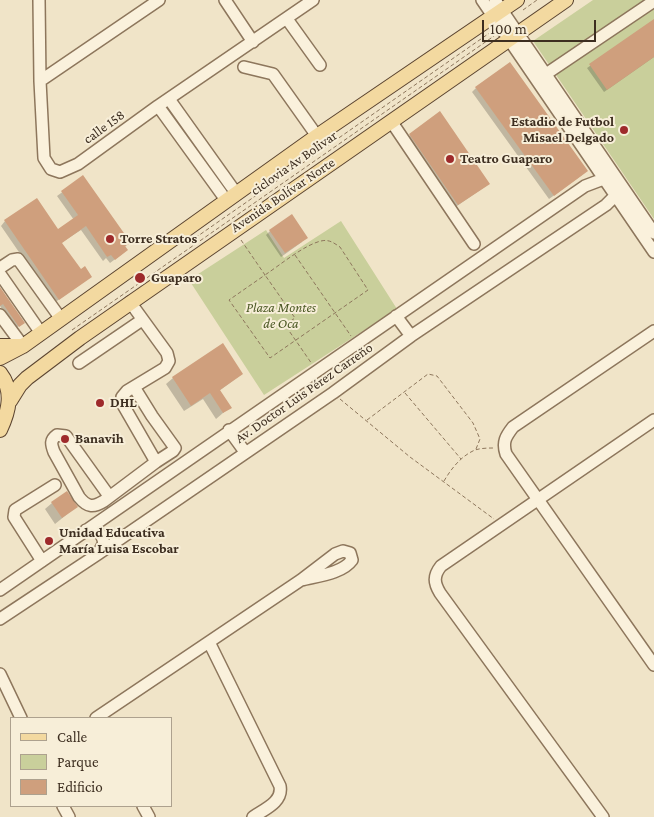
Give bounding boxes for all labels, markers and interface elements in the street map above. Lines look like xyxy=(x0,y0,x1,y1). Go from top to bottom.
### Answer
scale bar xyxy=(484,10,598,42)
text: 100 m xyxy=(490,21,527,37)
street label: calle 158 xyxy=(80,106,128,148)
place label: Estadio de Futbol Misael Delgado xyxy=(511,114,614,146)
marker: Estadio de Futbol Misael Delgado xyxy=(618,124,630,136)
street label: ciclovia Av Bolivar xyxy=(248,127,340,199)
place label: Teatro Guaparo xyxy=(460,151,552,167)
marker: Teatro Guaparo xyxy=(444,153,456,165)
street label: Avenida Bolívar Norte xyxy=(228,154,338,236)
place label: Torre Stratos xyxy=(120,231,197,247)
marker: Torre Stratos xyxy=(104,233,116,245)
place label: Guaparo xyxy=(151,270,202,286)
marker: Guaparo xyxy=(133,271,147,285)
park label: Plaza Montes de Oca xyxy=(246,300,316,332)
street label: Av. Doctor Luis Pérez Carreño xyxy=(232,339,376,447)
place label: DHL xyxy=(110,395,137,411)
marker: DHL xyxy=(94,397,106,409)
place label: Banavih xyxy=(75,431,124,447)
marker: Banavih xyxy=(59,433,71,445)
place label: Unidad Educativa María Luisa Escobar xyxy=(59,525,179,558)
marker: Unidad Educativa María Luisa Escobar xyxy=(43,535,55,547)
legend xyxy=(10,717,172,807)
text: Calle xyxy=(57,729,87,745)
text: Parque xyxy=(57,754,98,770)
text: Edificio xyxy=(57,779,103,795)

